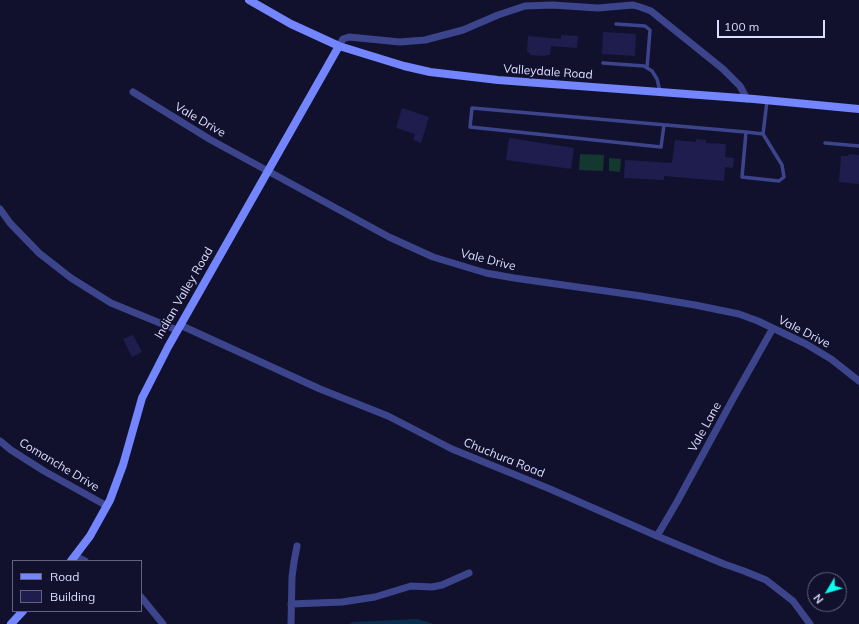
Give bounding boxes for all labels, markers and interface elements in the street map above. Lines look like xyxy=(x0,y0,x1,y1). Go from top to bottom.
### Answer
scale bar xyxy=(719,12,827,38)
text: 100 m xyxy=(724,19,759,34)
street label: Valleydale Road xyxy=(503,62,593,82)
street label: Vale Drive xyxy=(172,100,228,140)
street label: Indian Valley Road xyxy=(152,245,216,341)
street label: Vale Drive xyxy=(459,246,517,274)
street label: Vale Drive xyxy=(776,313,832,351)
street label: Vale Lane xyxy=(685,400,725,454)
street label: Comanche Drive xyxy=(16,435,102,495)
street label: Chuchura Road xyxy=(461,435,547,481)
legend xyxy=(12,560,142,612)
text: Road xyxy=(50,569,79,584)
north arrow xyxy=(807,572,847,612)
text: Building xyxy=(50,589,95,604)
text: N xyxy=(810,591,826,606)

